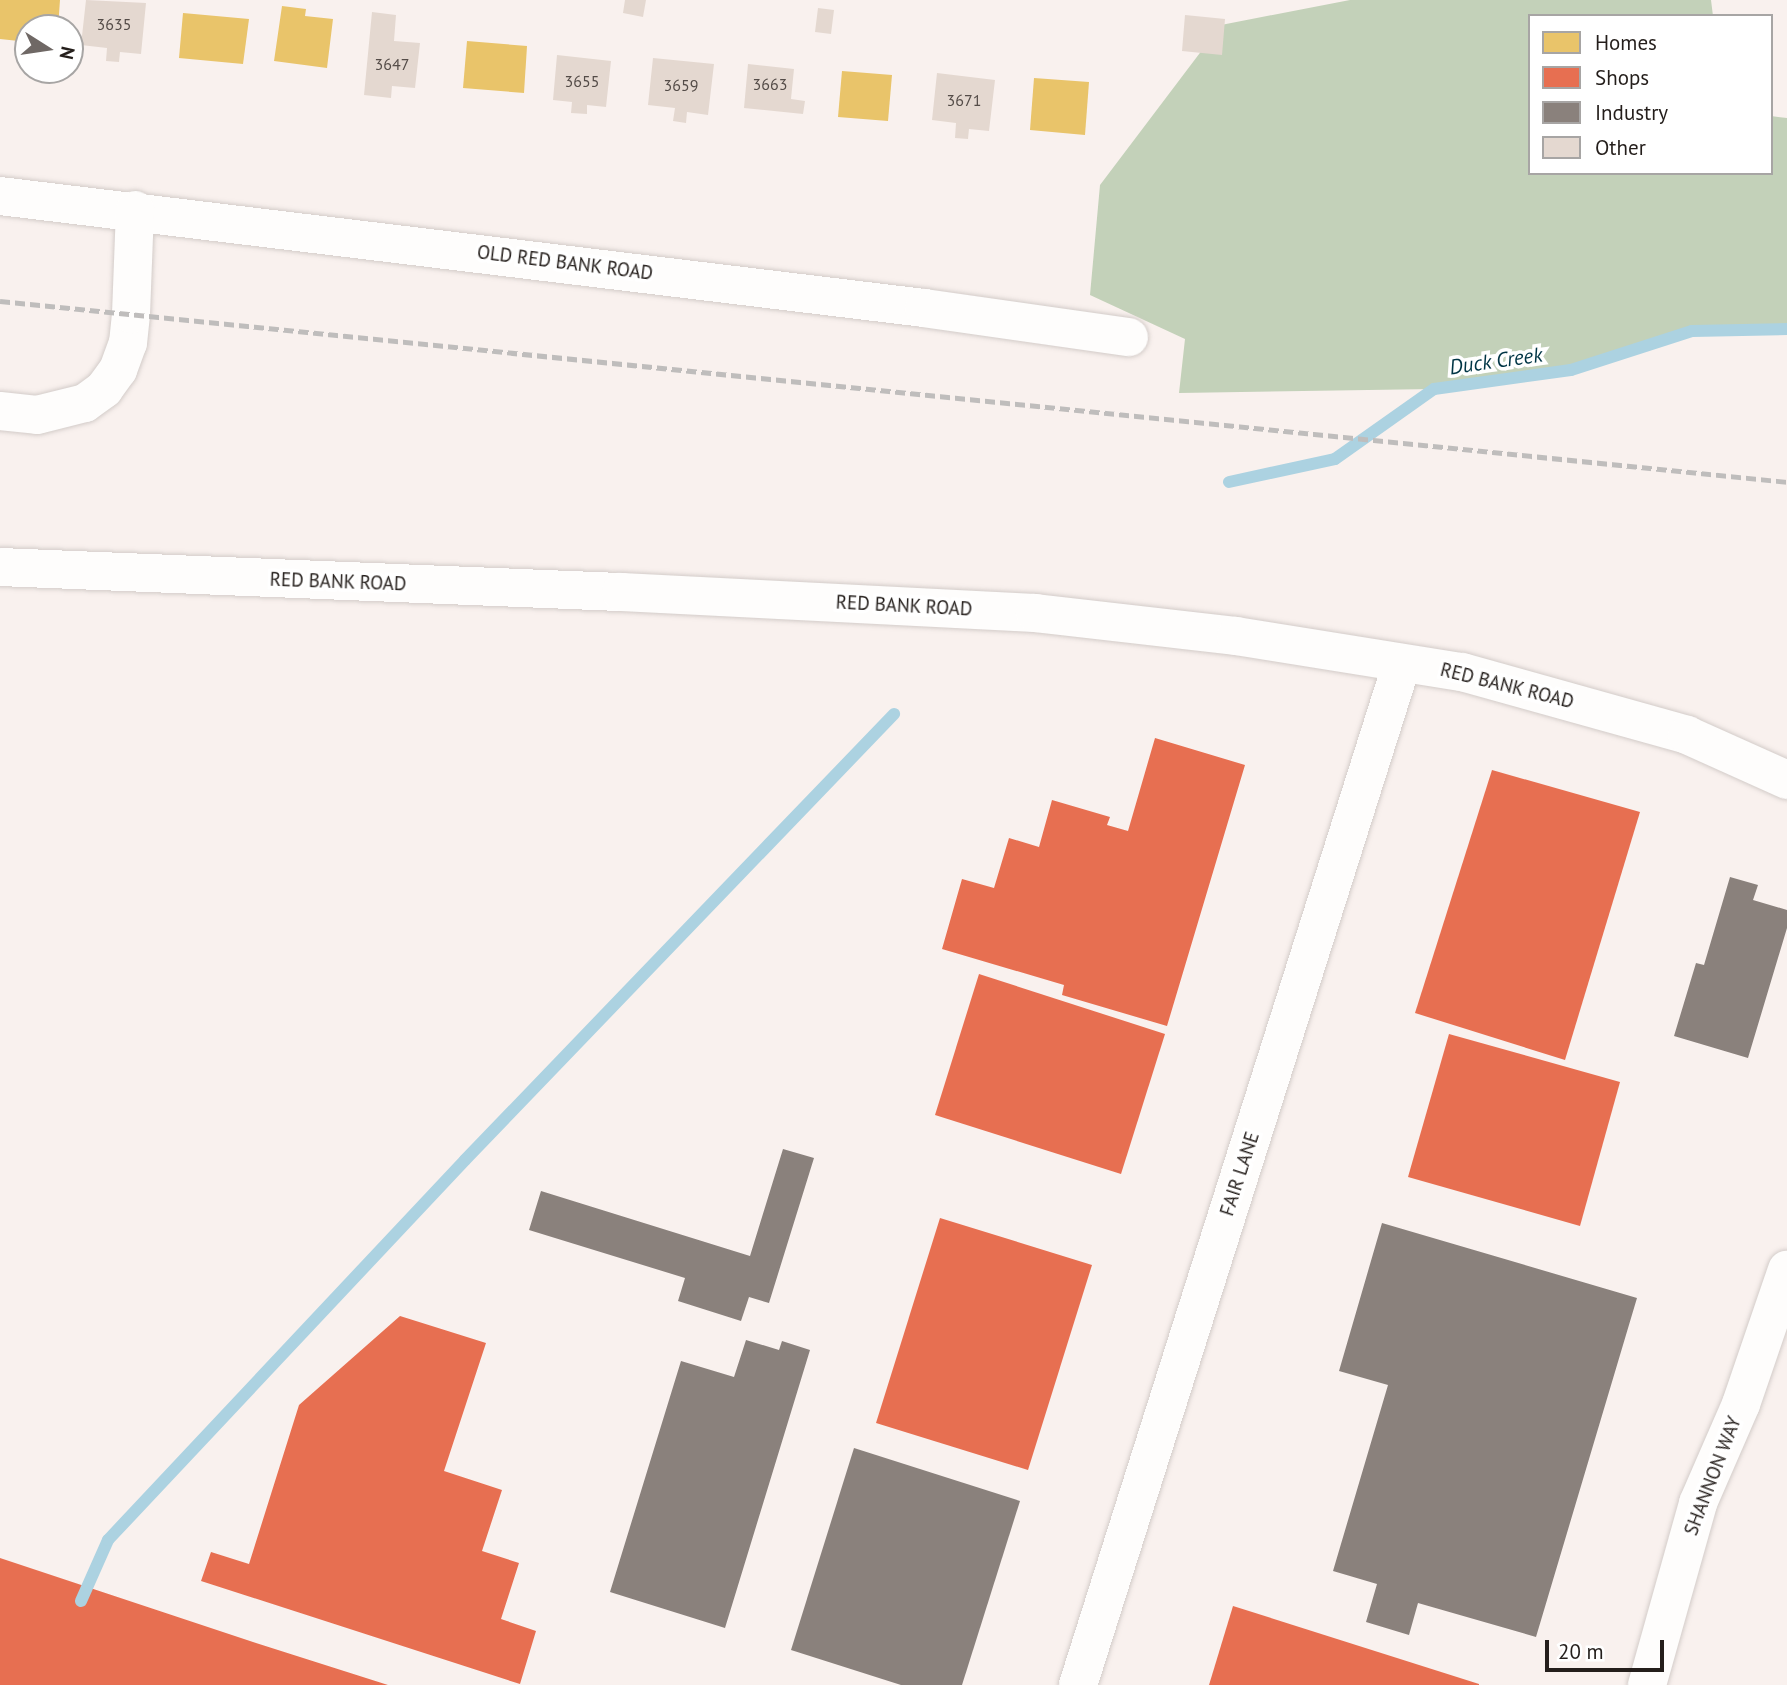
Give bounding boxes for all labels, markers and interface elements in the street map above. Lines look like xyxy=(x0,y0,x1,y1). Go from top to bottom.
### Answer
north arrow xyxy=(14,14,84,84)
house number: 3635 xyxy=(97,14,131,34)
legend xyxy=(1528,14,1773,175)
text: Homes xyxy=(1595,29,1657,56)
text: N xyxy=(55,44,81,62)
house number: 3647 xyxy=(375,54,409,74)
text: Shops xyxy=(1595,64,1649,91)
house number: 3655 xyxy=(565,71,599,91)
house number: 3663 xyxy=(753,74,787,94)
house number: 3659 xyxy=(664,75,698,95)
house number: 3671 xyxy=(947,90,981,110)
text: Industry xyxy=(1595,99,1668,126)
text: Other xyxy=(1595,134,1646,161)
street label: OLD RED BANK ROAD xyxy=(476,241,654,285)
water label: Duck Creek xyxy=(1448,342,1544,380)
street label: RED BANK ROAD xyxy=(269,568,407,596)
street label: RED BANK ROAD xyxy=(835,591,973,621)
street label: RED BANK ROAD xyxy=(1438,658,1576,714)
street label: FAIR LANE xyxy=(1216,1129,1264,1219)
street label: SHANNON WAY xyxy=(1680,1413,1746,1539)
scale bar xyxy=(1549,1626,1668,1670)
text: 20 m xyxy=(1558,1638,1604,1665)

